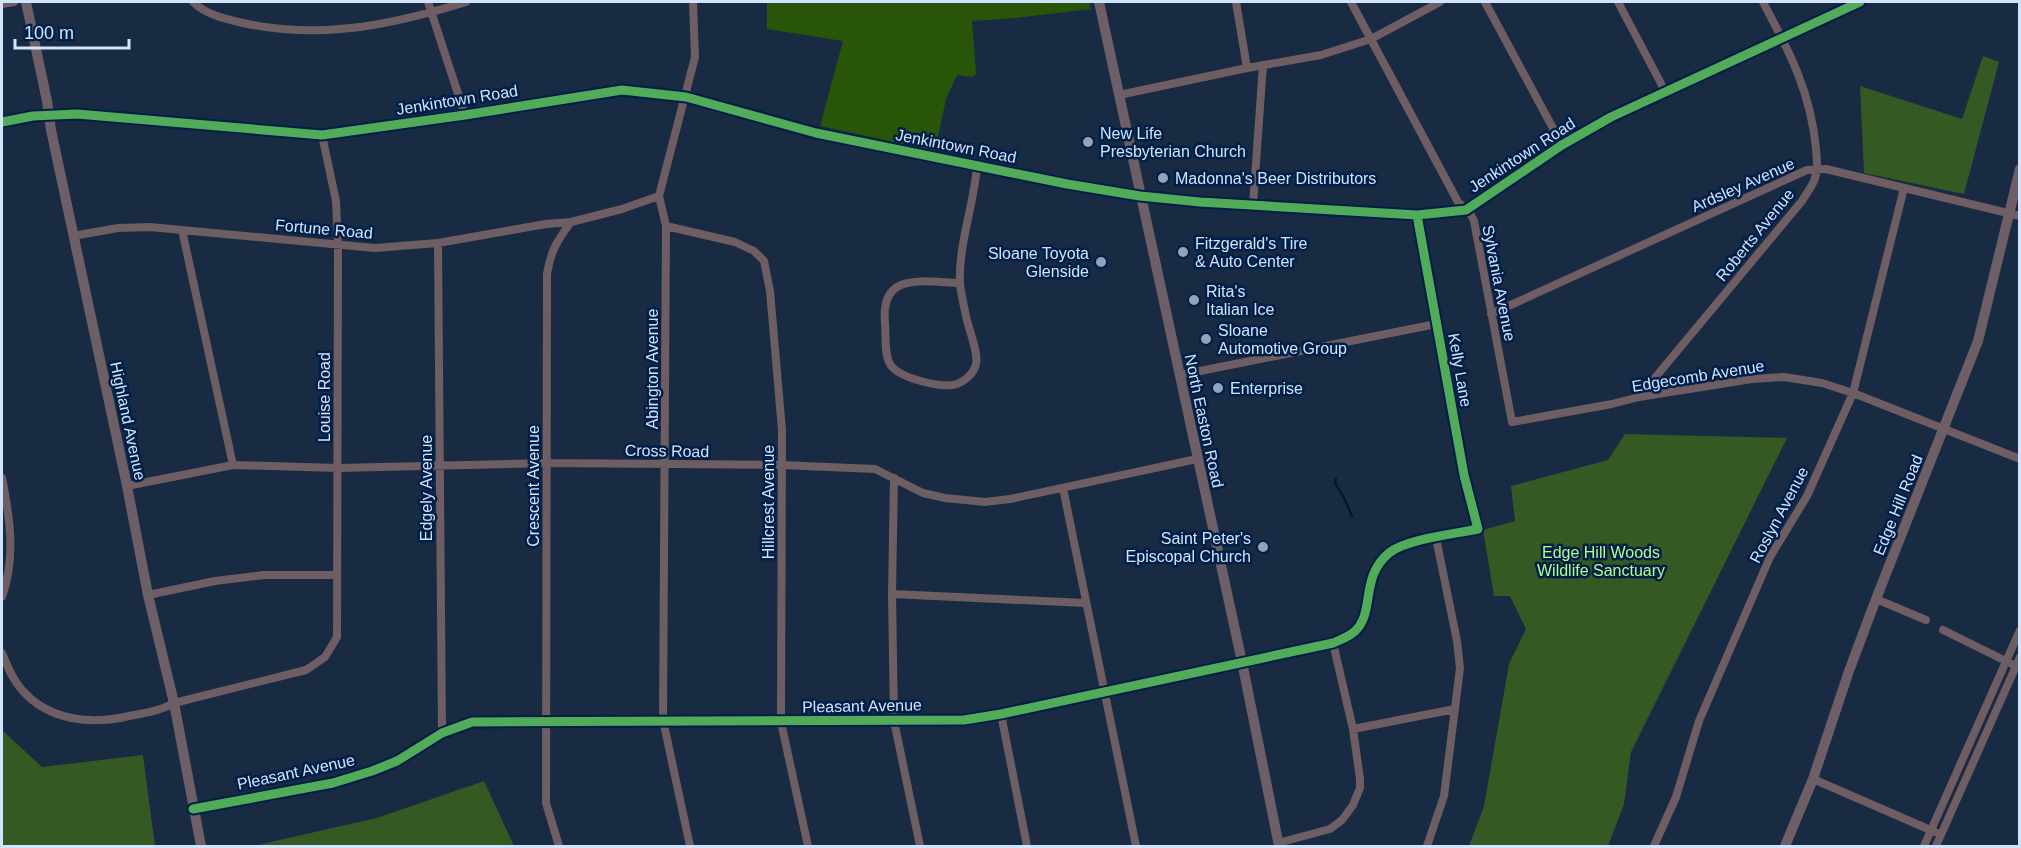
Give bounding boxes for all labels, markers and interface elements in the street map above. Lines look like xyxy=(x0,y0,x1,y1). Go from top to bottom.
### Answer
scale bar xyxy=(15,12,129,50)
text: 100 m xyxy=(24,23,74,43)
street label: Jenkintown Road xyxy=(395,82,519,118)
street label: Jenkintown Road xyxy=(1466,114,1578,196)
place label: New Life Presbyterian Church xyxy=(1100,125,1246,160)
street label: Jenkintown Road xyxy=(894,126,1018,166)
marker: New Life Presbyterian Church xyxy=(1081,135,1095,149)
street label: Ardsley Avenue xyxy=(1689,155,1797,215)
place label: Madonna's Beer Distributors xyxy=(1175,170,1376,187)
marker: Madonna's Beer Distributors xyxy=(1156,171,1170,185)
street label: Roberts Avenue xyxy=(1713,185,1797,284)
street label: Fortune Road xyxy=(275,216,373,242)
street label: Sylvania Avenue xyxy=(1479,223,1519,343)
place label: Fitzgerald's Tire & Auto Center xyxy=(1195,235,1308,270)
place label: Sloane Toyota Glenside xyxy=(988,245,1089,280)
marker: Fitzgerald's Tire & Auto Center xyxy=(1176,245,1190,259)
marker: Sloane Toyota Glenside xyxy=(1094,255,1108,269)
place label: Rita's Italian Ice xyxy=(1206,283,1275,318)
marker: Rita's Italian Ice xyxy=(1187,293,1201,307)
street label: Abington Avenue xyxy=(644,309,661,429)
place label: Sloane Automotive Group xyxy=(1218,322,1347,357)
marker: Sloane Automotive Group xyxy=(1199,332,1213,346)
street label: Kelly Lane xyxy=(1445,332,1475,408)
street label: Louise Road xyxy=(316,352,333,442)
street label: North Easton Road xyxy=(1182,353,1226,489)
street label: Edgecomb Avenue xyxy=(1630,357,1766,395)
street label: Highland Avenue xyxy=(107,360,149,482)
place label: Enterprise xyxy=(1230,380,1303,397)
marker: Enterprise xyxy=(1211,381,1225,395)
street label: Crescent Avenue xyxy=(525,425,542,547)
street label: Edgely Avenue xyxy=(418,435,435,541)
street label: Cross Road xyxy=(625,442,709,460)
street label: Hillcrest Avenue xyxy=(760,445,777,559)
street label: Edge Hill Road xyxy=(1870,452,1926,558)
street label: Roslyn Avenue xyxy=(1747,464,1812,566)
place label: Saint Peter's Episcopal Church xyxy=(1126,530,1251,565)
marker: Saint Peter's Episcopal Church xyxy=(1256,540,1270,554)
park label: Edge Hill Woods Wildlife Sanctuary xyxy=(1537,544,1665,579)
street label: Pleasant Avenue xyxy=(802,696,922,716)
street label: Pleasant Avenue xyxy=(236,751,356,793)

